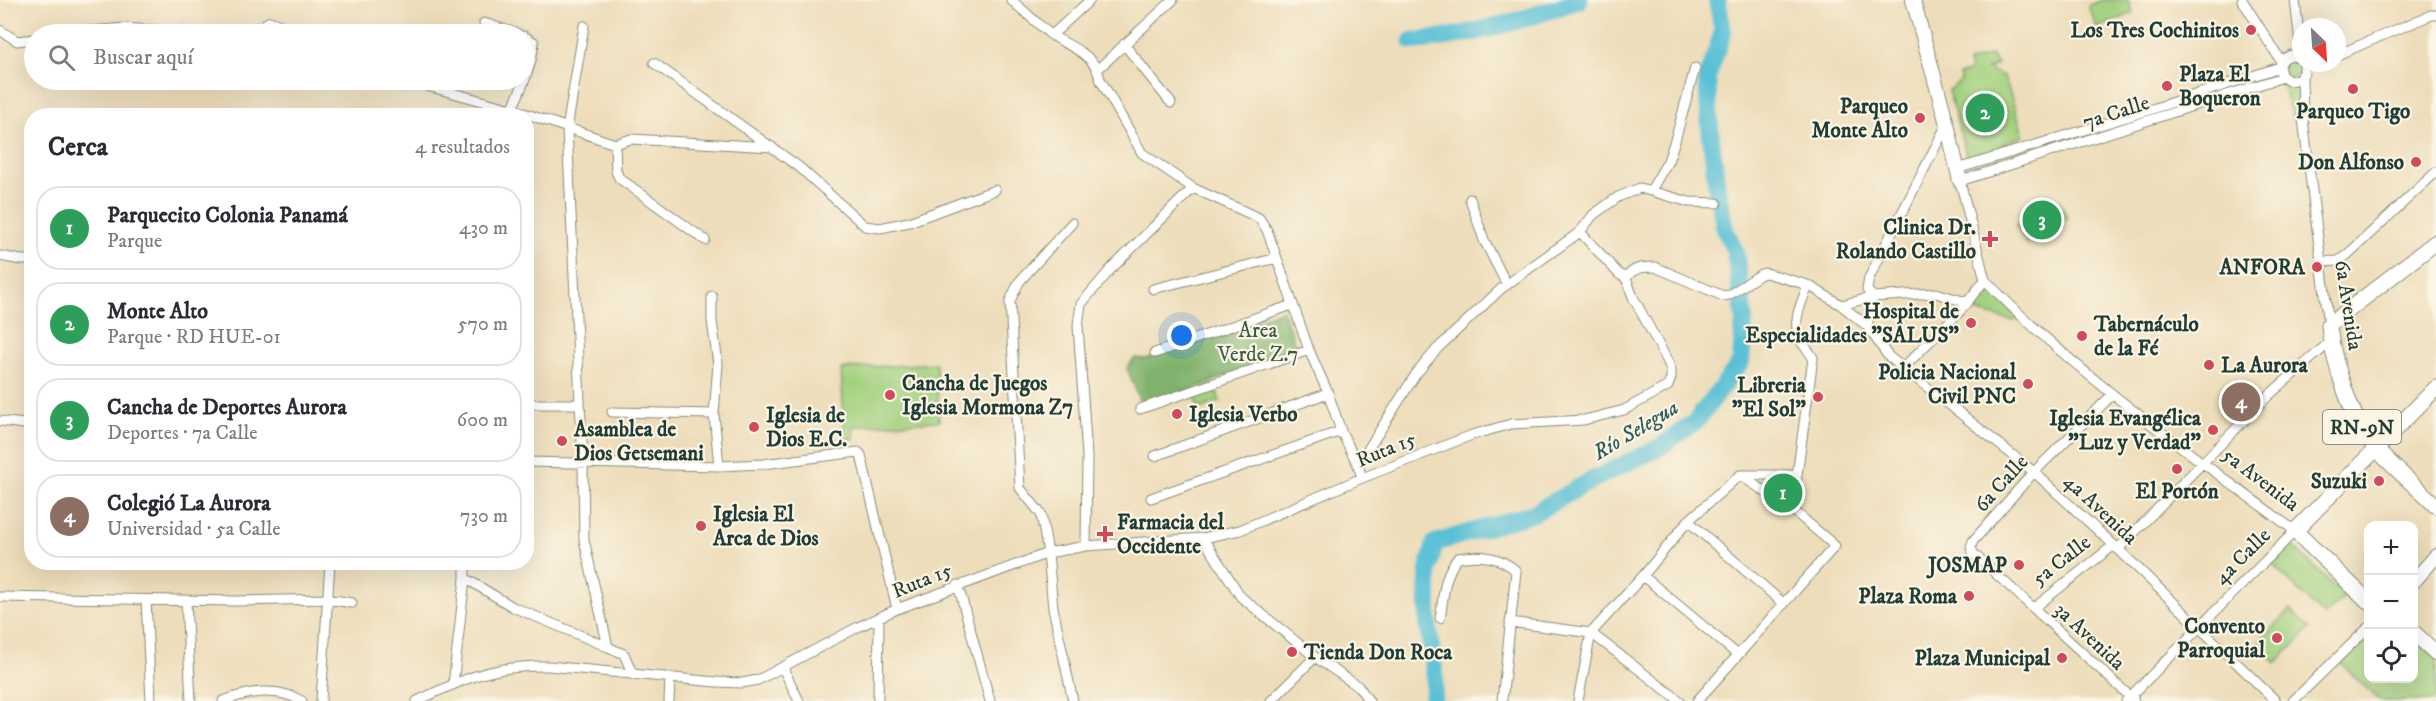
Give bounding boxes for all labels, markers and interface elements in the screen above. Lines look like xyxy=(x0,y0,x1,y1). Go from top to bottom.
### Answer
place label: Los Tres Cochinitos xyxy=(2070,18,2239,44)
north arrow xyxy=(2292,18,2346,72)
marker: Los Tres Cochinitos xyxy=(2244,23,2258,37)
search box xyxy=(24,24,534,90)
icon: search xyxy=(45,41,78,74)
text: Buscar aquí xyxy=(93,44,193,71)
place label: Plaza El Boqueron xyxy=(2179,62,2262,112)
marker: Plaza El Boqueron xyxy=(2160,79,2174,93)
marker: Parqueo Tigo xyxy=(2346,82,2360,96)
pin: 2 xyxy=(1966,90,2004,136)
street label: 7a Calle xyxy=(2080,90,2153,136)
place label: Parqueo Monte Alto xyxy=(1812,94,1908,144)
place label: Parqueo Tigo xyxy=(2296,99,2410,125)
marker: Parqueo Monte Alto xyxy=(1913,111,1927,125)
text: Cerca xyxy=(48,131,108,164)
text: 4 resultados xyxy=(415,135,510,160)
place label: Don Alfonso xyxy=(2298,150,2404,176)
marker: Don Alfonso xyxy=(2409,155,2423,169)
pin: 3 xyxy=(2022,198,2062,242)
text: Parquecito Colonia Panamá xyxy=(107,202,348,229)
place label: Clinica Dr. Rolando Castillo xyxy=(1836,215,1976,265)
text: 1 xyxy=(66,216,73,241)
text: 430 m xyxy=(459,216,508,241)
text: Parque xyxy=(107,229,162,254)
marker: Clinica Dr. Rolando Castillo xyxy=(1981,230,1999,248)
place label: ANFORA xyxy=(2219,255,2306,281)
street label: 6a Avenida xyxy=(2328,258,2368,352)
marker: ANFORA xyxy=(2310,260,2324,274)
text: Monte Alto xyxy=(107,298,208,325)
place label: Hospital de Especialidades "SALUS" xyxy=(1745,299,1960,349)
text: 2 xyxy=(65,312,74,337)
text: 570 m xyxy=(457,312,508,337)
place label: Tabernáculo de la Fé xyxy=(2093,312,2199,362)
marker: Hospital de Especialidades "SALUS" xyxy=(1964,316,1978,330)
park label: Area Verde Z.7 xyxy=(1217,318,1298,368)
your location xyxy=(1167,321,1196,350)
text: Parque · RD HUE-01 xyxy=(107,325,281,350)
marker: Tabernáculo de la Fé xyxy=(2075,329,2089,343)
place label: La Aurora xyxy=(2221,353,2309,379)
marker: La Aurora xyxy=(2202,358,2216,372)
place label: Policia Nacional Civil PNC xyxy=(1878,360,2017,410)
place label: Cancha de Juegos Iglesia Mormona Z7 xyxy=(902,371,1073,421)
place label: Libreria "El Sol" xyxy=(1732,373,1807,423)
marker: Policia Nacional Civil PNC xyxy=(2021,377,2035,391)
pin: 4 xyxy=(2222,380,2260,424)
marker: Cancha de Juegos Iglesia Mormona Z7 xyxy=(883,388,897,402)
marker: Libreria "El Sol" xyxy=(1811,390,1825,404)
text: Cancha de Deportes Aurora xyxy=(107,394,347,421)
water label: Río Selegua xyxy=(1587,394,1684,467)
place label: Iglesia Verbo xyxy=(1189,402,1297,428)
place label: Iglesia de Dios E.C. xyxy=(766,403,847,453)
place label: Iglesia Evangélica "Luz y Verdad" xyxy=(2049,406,2202,456)
marker: Iglesia Verbo xyxy=(1170,407,1184,421)
text: 3 xyxy=(66,408,73,433)
text: 600 m xyxy=(457,408,508,433)
road number: RN-9N xyxy=(2323,410,2401,444)
place label: Asamblea de Dios Getsemani xyxy=(573,417,704,467)
marker: Iglesia de Dios E.C. xyxy=(747,420,761,434)
text: Deportes · 7a Calle xyxy=(107,421,257,446)
marker: Iglesia Evangélica "Luz y Verdad" xyxy=(2206,423,2220,437)
street label: Ruta 15 xyxy=(1353,426,1420,474)
marker: Asamblea de Dios Getsemani xyxy=(555,434,569,448)
street label: 5a Avenida xyxy=(2216,442,2304,517)
street label: 6a Calle xyxy=(1969,449,2035,518)
marker: El Portón xyxy=(2170,462,2184,476)
street label: 4a Avenida xyxy=(2058,469,2143,551)
place label: Suzuki xyxy=(2311,469,2368,495)
pin: 1 xyxy=(1764,470,1802,516)
marker: Suzuki xyxy=(2372,474,2386,488)
place label: El Portón xyxy=(2135,479,2220,505)
text: Colegió La Aurora xyxy=(107,490,271,517)
place label: Iglesia El Arca de Dios xyxy=(712,502,819,552)
text: 4 xyxy=(64,504,75,529)
text: 730 m xyxy=(460,504,508,529)
place label: Farmacia del Occidente xyxy=(1117,510,1225,560)
text: Universidad · 5a Calle xyxy=(107,517,281,542)
marker: Iglesia El Arca de Dios xyxy=(694,519,708,533)
map controls xyxy=(2364,521,2418,683)
button: + xyxy=(2364,521,2418,575)
street label: 4a Calle xyxy=(2209,523,2277,591)
marker: Farmacia del Occidente xyxy=(1098,527,1112,541)
street label: 5a Calle xyxy=(2027,529,2097,592)
place label: JOSMAP xyxy=(1926,553,2008,579)
street label: Ruta 15 xyxy=(889,557,956,605)
marker: JOSMAP xyxy=(2012,558,2026,572)
button: − xyxy=(2364,575,2418,629)
place label: Plaza Roma xyxy=(1858,584,1958,610)
marker: Plaza Roma xyxy=(1962,589,1976,603)
street label: 3a Avenida xyxy=(2048,597,2130,676)
place label: Convento Parroquial xyxy=(2177,614,2266,664)
button: locate xyxy=(2364,629,2418,683)
marker: Convento Parroquial xyxy=(2270,631,2284,645)
place label: Tienda Don Roca xyxy=(1303,640,1453,666)
marker: Tienda Don Roca xyxy=(1285,645,1299,659)
place label: Plaza Municipal xyxy=(1915,646,2051,672)
marker: Plaza Municipal xyxy=(2055,651,2069,665)

